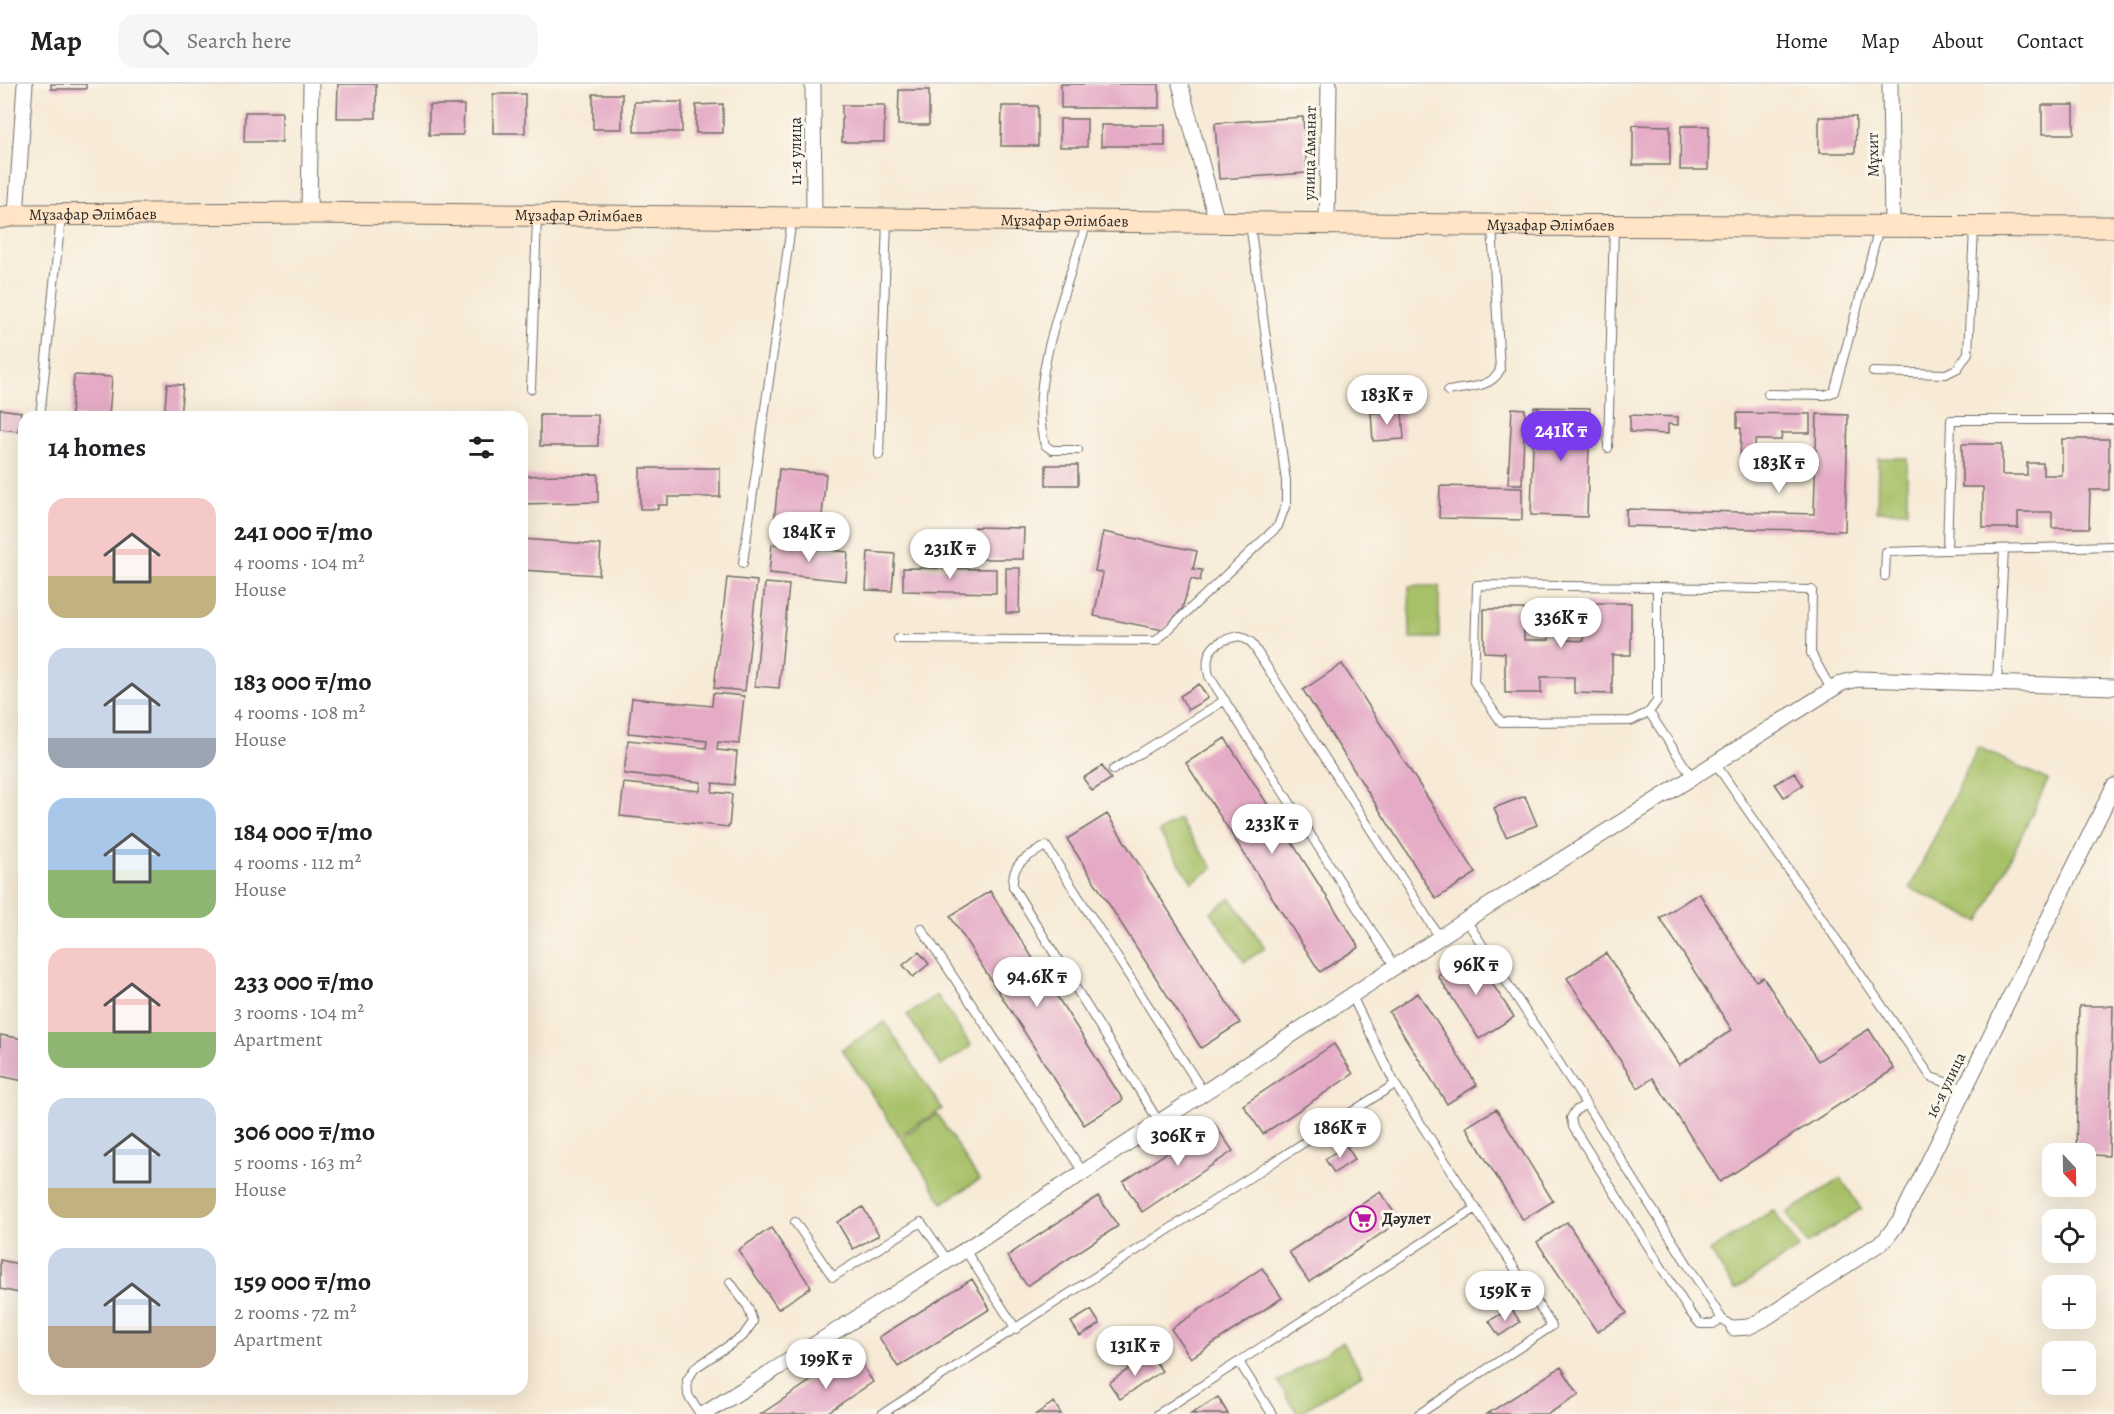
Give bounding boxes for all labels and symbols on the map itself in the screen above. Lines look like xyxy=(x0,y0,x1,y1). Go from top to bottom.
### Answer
street label: улица Аманат xyxy=(1298,105,1322,202)
street label: 11-я улица xyxy=(785,116,807,185)
street label: Мұхит xyxy=(1862,132,1884,178)
street label: Мұзафар Әлімбаев xyxy=(29,203,157,226)
street label: Мұзафар Әлімбаев xyxy=(515,204,643,227)
street label: Мұзафар Әлімбаев xyxy=(1000,209,1129,232)
street label: Мұзафар Әлімбаев xyxy=(1487,214,1615,236)
pin: 183K ₸ xyxy=(1338,375,1436,426)
pin: 241K ₸ xyxy=(1512,411,1610,462)
pin: 183K ₸ xyxy=(1730,443,1828,494)
pin: 184K ₸ xyxy=(760,512,858,563)
pin: 231K ₸ xyxy=(901,529,999,580)
pin: 336K ₸ xyxy=(1512,598,1610,649)
pin: 233K ₸ xyxy=(1223,804,1321,855)
pin: 96K ₸ xyxy=(1434,945,1518,996)
pin: 94.6K ₸ xyxy=(982,957,1092,1008)
street label: 16-я улица xyxy=(1921,1048,1972,1121)
pin: 186K ₸ xyxy=(1291,1108,1389,1159)
pin: 306K ₸ xyxy=(1129,1116,1227,1167)
north arrow xyxy=(2042,1143,2096,1197)
supermarket icon: Дәулет xyxy=(1348,1204,1378,1234)
place label: Дәулет xyxy=(1382,1208,1431,1230)
pin: 159K ₸ xyxy=(1456,1271,1554,1322)
pin: 131K ₸ xyxy=(1086,1326,1184,1377)
pin: 199K ₸ xyxy=(777,1339,875,1390)

